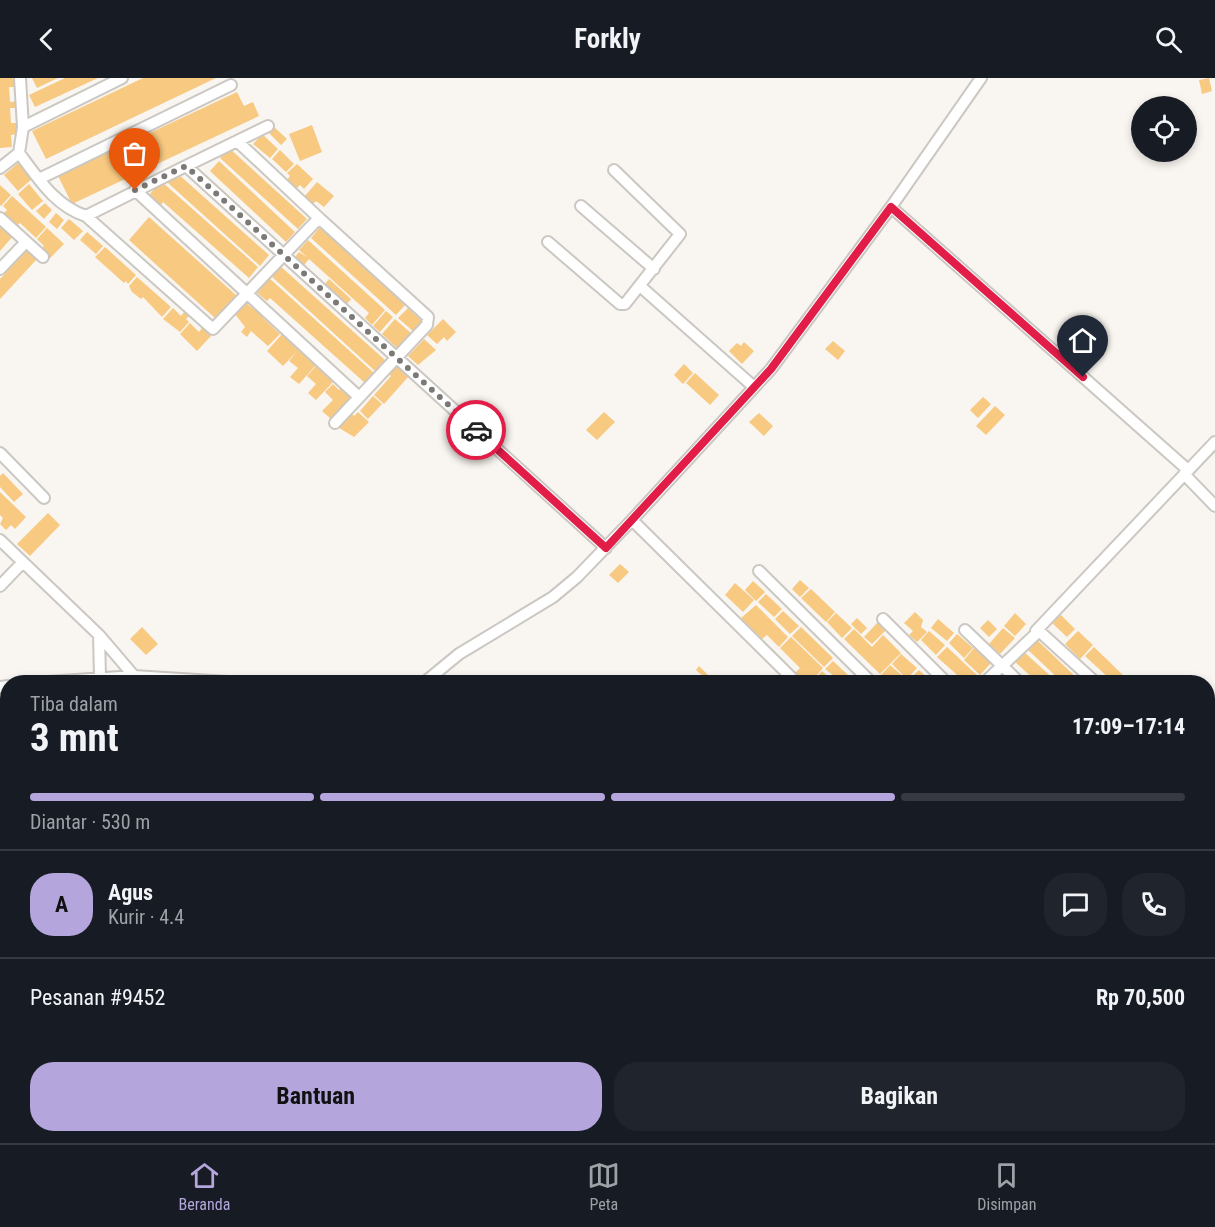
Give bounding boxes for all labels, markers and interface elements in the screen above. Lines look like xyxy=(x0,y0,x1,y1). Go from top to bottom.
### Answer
icon: back xyxy=(30,23,63,56)
text: Forkly xyxy=(574,23,641,55)
icon: search xyxy=(1152,23,1185,56)
map controls xyxy=(1131,96,1197,162)
button: locate xyxy=(1131,96,1197,162)
pin xyxy=(109,128,160,190)
icon: bag xyxy=(118,137,151,170)
pin xyxy=(1057,315,1108,377)
icon: home xyxy=(1066,324,1099,357)
courier xyxy=(446,400,506,460)
icon: car xyxy=(460,414,493,447)
text: Tiba dalam xyxy=(30,692,118,716)
text: 17:09–17:14 xyxy=(1072,714,1185,739)
text: 3 mnt xyxy=(30,715,119,761)
text: Diantar · 530 m xyxy=(30,810,150,834)
button: chat xyxy=(1044,873,1107,936)
button: phone xyxy=(1122,873,1185,936)
text: Agus xyxy=(108,880,153,905)
text: A xyxy=(55,892,68,917)
text: Kurir · 4.4 xyxy=(108,905,184,929)
text: Pesanan #9452 xyxy=(30,985,165,1010)
text: Rp 70,500 xyxy=(1096,985,1185,1010)
button: Bantuan xyxy=(30,1062,602,1131)
button: Bagikan xyxy=(614,1062,1185,1131)
tab: Beranda xyxy=(179,1159,230,1214)
tab: Peta xyxy=(587,1159,620,1214)
tab: Disimpan xyxy=(977,1159,1036,1214)

